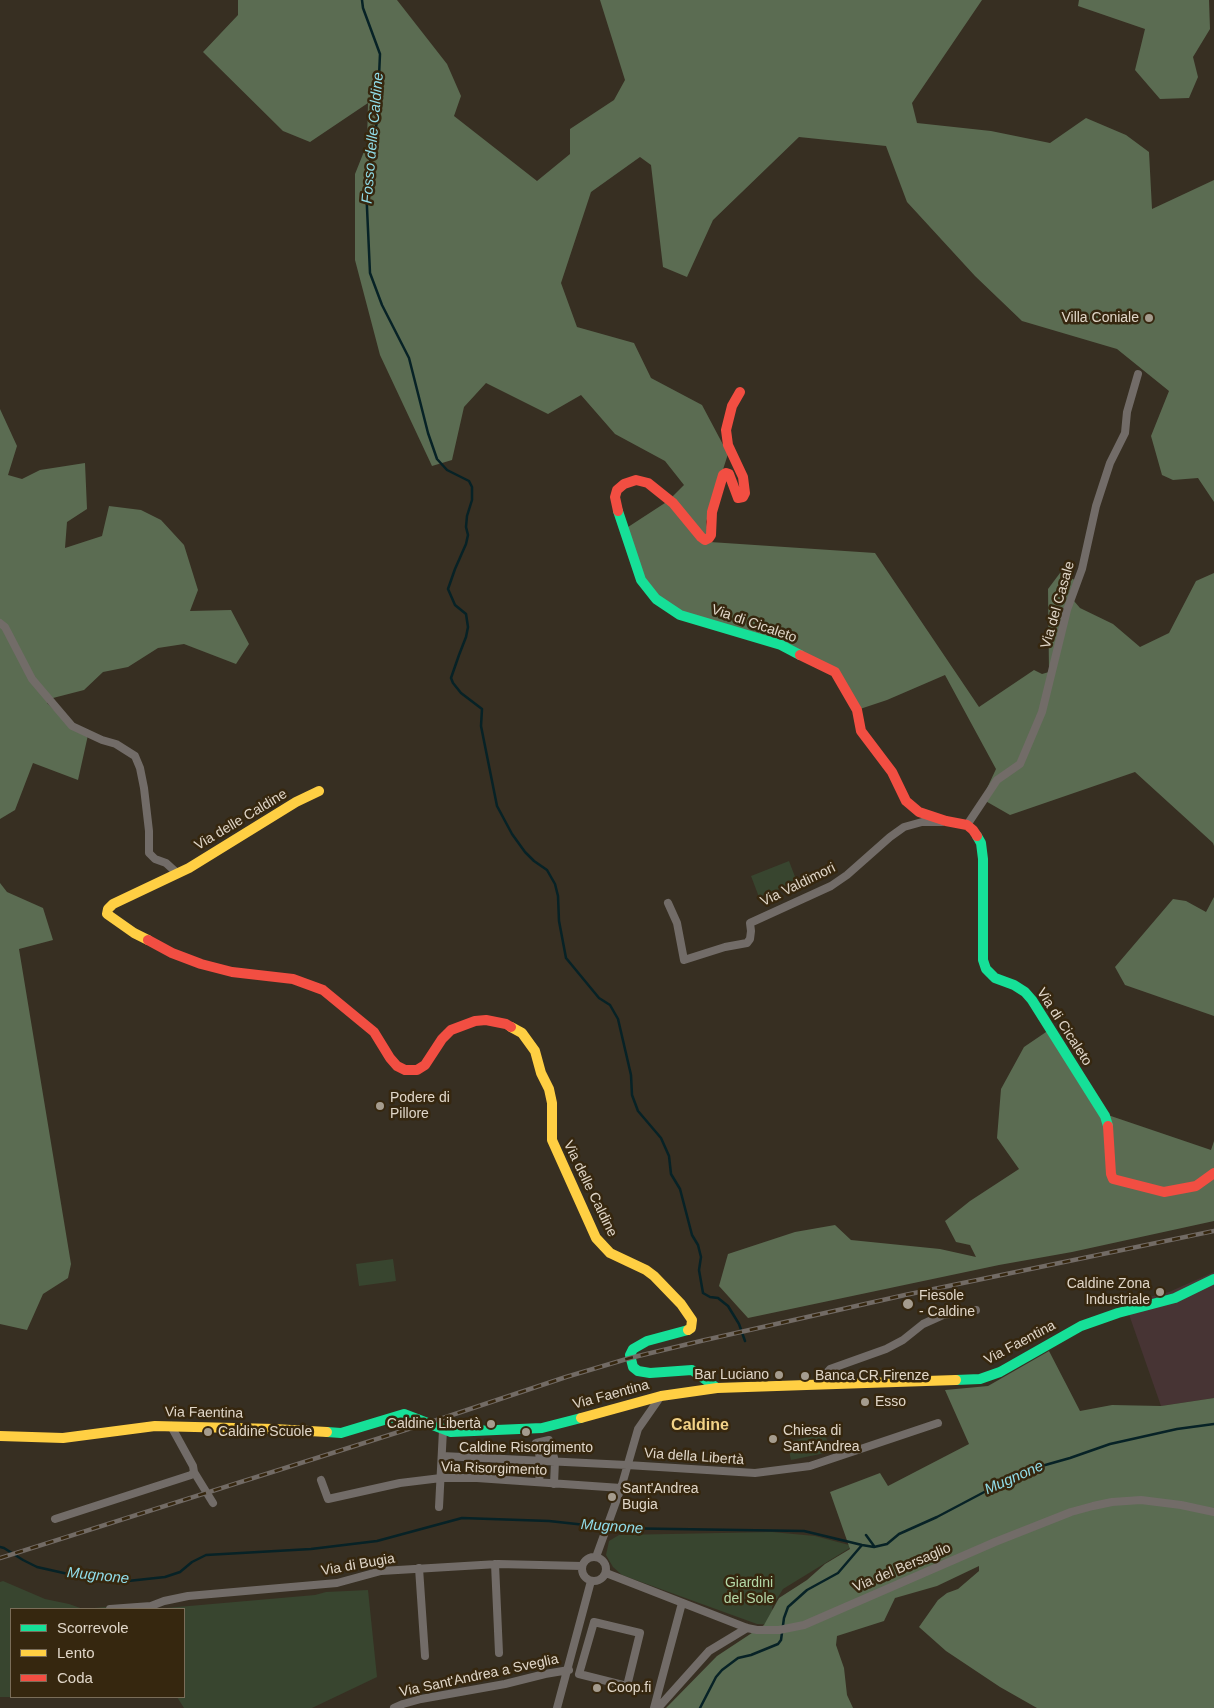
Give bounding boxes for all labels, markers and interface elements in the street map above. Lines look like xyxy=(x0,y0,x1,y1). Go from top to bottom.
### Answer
water label: Fosso delle Caldine xyxy=(358,72,388,204)
place label: Villa Coniale xyxy=(1061,310,1139,326)
marker: Villa Coniale xyxy=(1143,312,1155,324)
street label: Via del Casale xyxy=(1038,559,1078,651)
street label: Via di Cicaleto xyxy=(709,602,799,646)
street label: Via delle Caldine xyxy=(192,786,290,854)
street label: Via Valdimori xyxy=(758,860,838,910)
street label: Via di Cicaleto xyxy=(1033,985,1095,1069)
place label: Podere di Pillore xyxy=(390,1090,450,1122)
marker: Podere di Pillore xyxy=(374,1100,386,1112)
street label: Via delle Caldine xyxy=(559,1138,621,1240)
place label: Caldine Zona Industriale xyxy=(1067,1276,1150,1308)
marker: Caldine Zona Industriale xyxy=(1154,1286,1166,1298)
place label: Fiesole - Caldine xyxy=(919,1288,975,1320)
marker: Fiesole - Caldine xyxy=(901,1297,915,1311)
street label: Via Faentina xyxy=(981,1317,1059,1369)
place label: Bar Luciano xyxy=(694,1367,769,1383)
place label: Banca CR Firenze xyxy=(815,1368,929,1384)
marker: Bar Luciano xyxy=(773,1369,785,1381)
marker: Banca CR Firenze xyxy=(799,1370,811,1382)
street label: Via Faentina xyxy=(571,1377,651,1413)
place label: Esso xyxy=(875,1394,906,1410)
marker: Esso xyxy=(859,1396,871,1408)
street label: Via Faentina xyxy=(165,1404,243,1422)
place label: Caldine Libertà xyxy=(387,1416,481,1432)
district label: Caldine xyxy=(671,1416,729,1436)
marker: Caldine Libertà xyxy=(485,1418,497,1430)
place label: Chiesa di Sant'Andrea xyxy=(783,1423,860,1455)
place label: Caldine Scuole xyxy=(218,1424,312,1440)
marker: Caldine Scuole xyxy=(202,1426,214,1438)
marker: Caldine Risorgimento xyxy=(520,1426,532,1438)
marker: Chiesa di Sant'Andrea xyxy=(767,1433,779,1445)
place label: Caldine Risorgimento xyxy=(459,1440,593,1456)
street label: Via della Libertà xyxy=(643,1445,745,1469)
water label: Mugnone xyxy=(982,1457,1046,1499)
street label: Via Risorgimento xyxy=(441,1459,547,1479)
place label: Sant'Andrea Bugia xyxy=(622,1481,699,1514)
marker: Sant'Andrea Bugia xyxy=(606,1491,618,1503)
water label: Mugnone xyxy=(580,1516,644,1538)
street label: Via del Bersaglio xyxy=(850,1540,954,1596)
street label: Via di Bugia xyxy=(320,1550,396,1580)
water label: Mugnone xyxy=(66,1564,130,1588)
park label: Giardini del Sole xyxy=(724,1575,774,1608)
legend xyxy=(10,1608,185,1698)
text: Scorrevole xyxy=(57,1619,129,1636)
text: Lento xyxy=(57,1644,95,1661)
street label: Via Sant'Andrea a Sveglia xyxy=(398,1651,560,1701)
text: Coda xyxy=(57,1669,93,1686)
place label: Coop.fi xyxy=(607,1680,651,1696)
marker: Coop.fi xyxy=(591,1682,603,1694)

